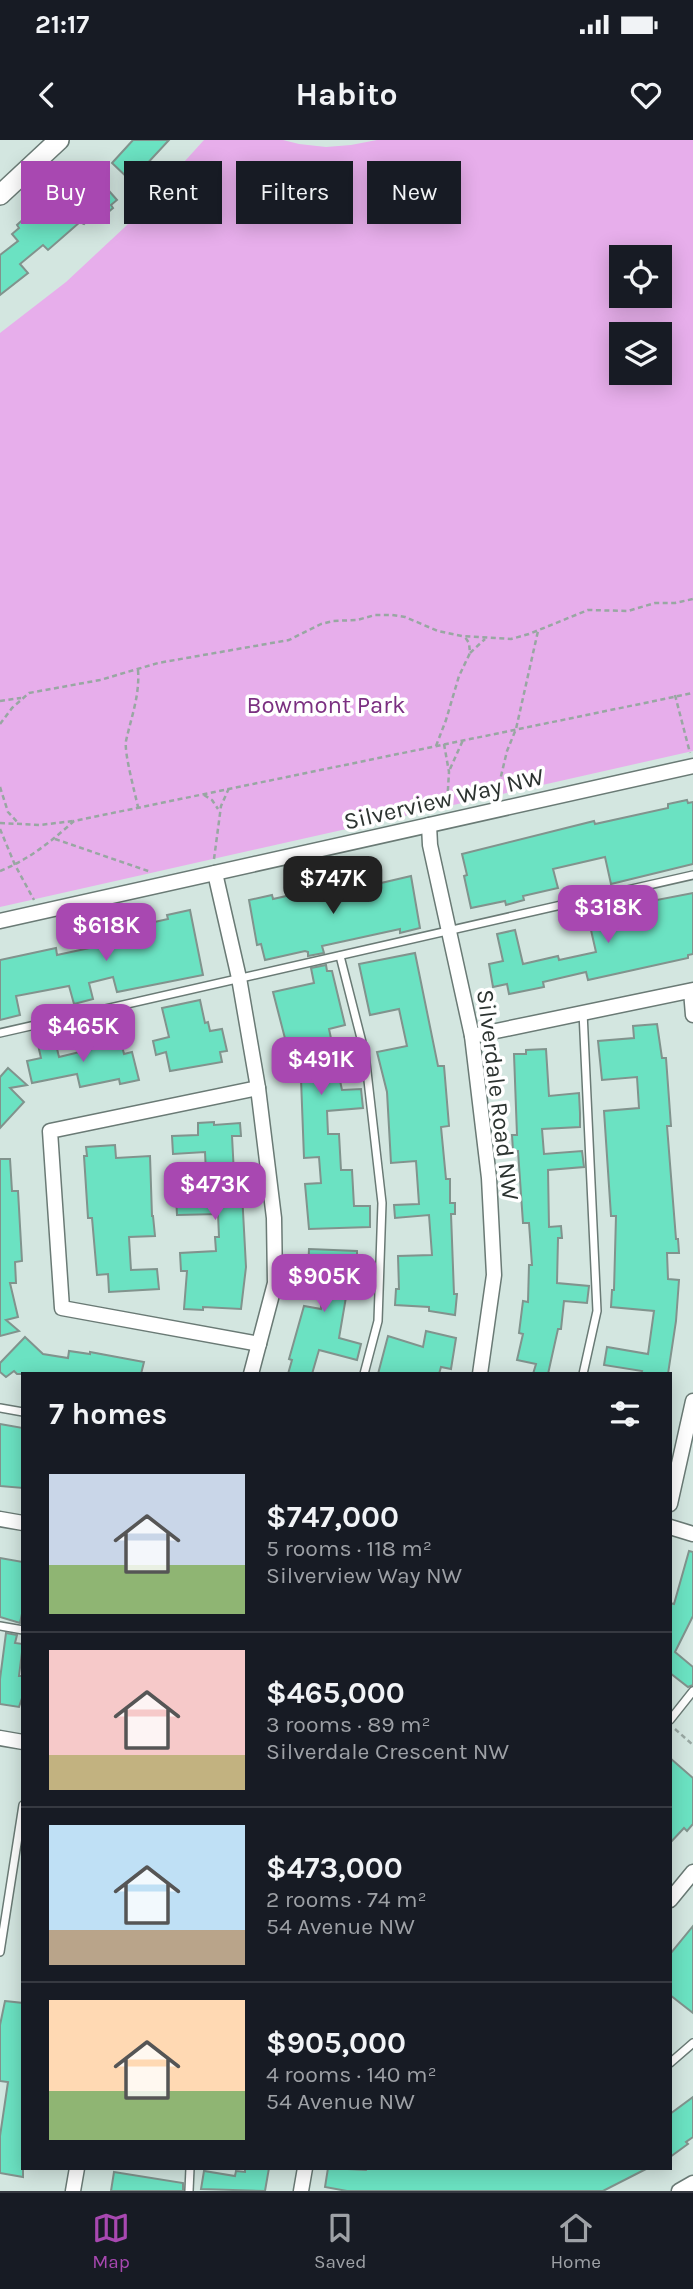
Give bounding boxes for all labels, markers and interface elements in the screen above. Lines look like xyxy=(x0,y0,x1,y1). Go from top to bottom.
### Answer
text: 21:17 xyxy=(35,9,89,40)
icon: back xyxy=(28,76,66,114)
text: Habito xyxy=(295,76,398,113)
icon: heart xyxy=(627,76,665,114)
chip: Buy xyxy=(21,161,110,224)
chip: Rent xyxy=(124,161,222,224)
chip: Filters xyxy=(236,161,353,224)
chip: New xyxy=(367,161,461,224)
map controls xyxy=(609,245,672,385)
button: locate xyxy=(609,245,672,308)
button: layers xyxy=(609,322,672,385)
park label: Bowmont Park xyxy=(247,691,405,719)
street label: Silverview Way NW xyxy=(341,762,547,836)
pin: $747K xyxy=(284,856,382,916)
text: $747K xyxy=(299,865,367,892)
pin: $318K xyxy=(559,886,657,945)
text: $318K xyxy=(574,894,642,921)
pin: $618K xyxy=(57,904,155,963)
text: $618K xyxy=(72,912,140,939)
street label: Silverdale Road NW xyxy=(471,988,525,1203)
pin: $465K xyxy=(34,1004,132,1064)
text: $465K xyxy=(47,1013,119,1040)
pin: $491K xyxy=(272,1038,370,1097)
text: $491K xyxy=(288,1046,354,1073)
pin: $473K xyxy=(166,1163,264,1222)
text: $473K xyxy=(180,1171,250,1198)
pin: $905K xyxy=(275,1254,373,1314)
text: $905K xyxy=(288,1263,360,1290)
icon: filters xyxy=(606,1395,644,1433)
text: 7 homes xyxy=(49,1396,167,1432)
text: $747,000 xyxy=(266,1499,399,1535)
icon: home xyxy=(105,1502,189,1586)
text: 5 rooms · 118 m² xyxy=(266,1535,432,1562)
text: Silverview Way NW xyxy=(266,1562,462,1589)
text: $465,000 xyxy=(266,1675,405,1711)
icon: home xyxy=(105,1678,189,1762)
text: 3 rooms · 89 m² xyxy=(266,1711,431,1738)
text: Silverdale Crescent NW xyxy=(266,1738,509,1765)
text: $473,000 xyxy=(266,1850,403,1886)
icon: home xyxy=(105,1853,189,1937)
text: 2 rooms · 74 m² xyxy=(266,1886,427,1913)
text: 54 Avenue NW xyxy=(266,1913,415,1940)
text: $905,000 xyxy=(266,2025,406,2061)
icon: home xyxy=(105,2028,189,2112)
text: 4 rooms · 140 m² xyxy=(266,2061,437,2088)
text: 54 Avenue NW xyxy=(266,2088,415,2115)
tab: Map xyxy=(92,2209,130,2273)
tab: Saved xyxy=(314,2209,366,2273)
tab: Home xyxy=(550,2209,601,2273)

